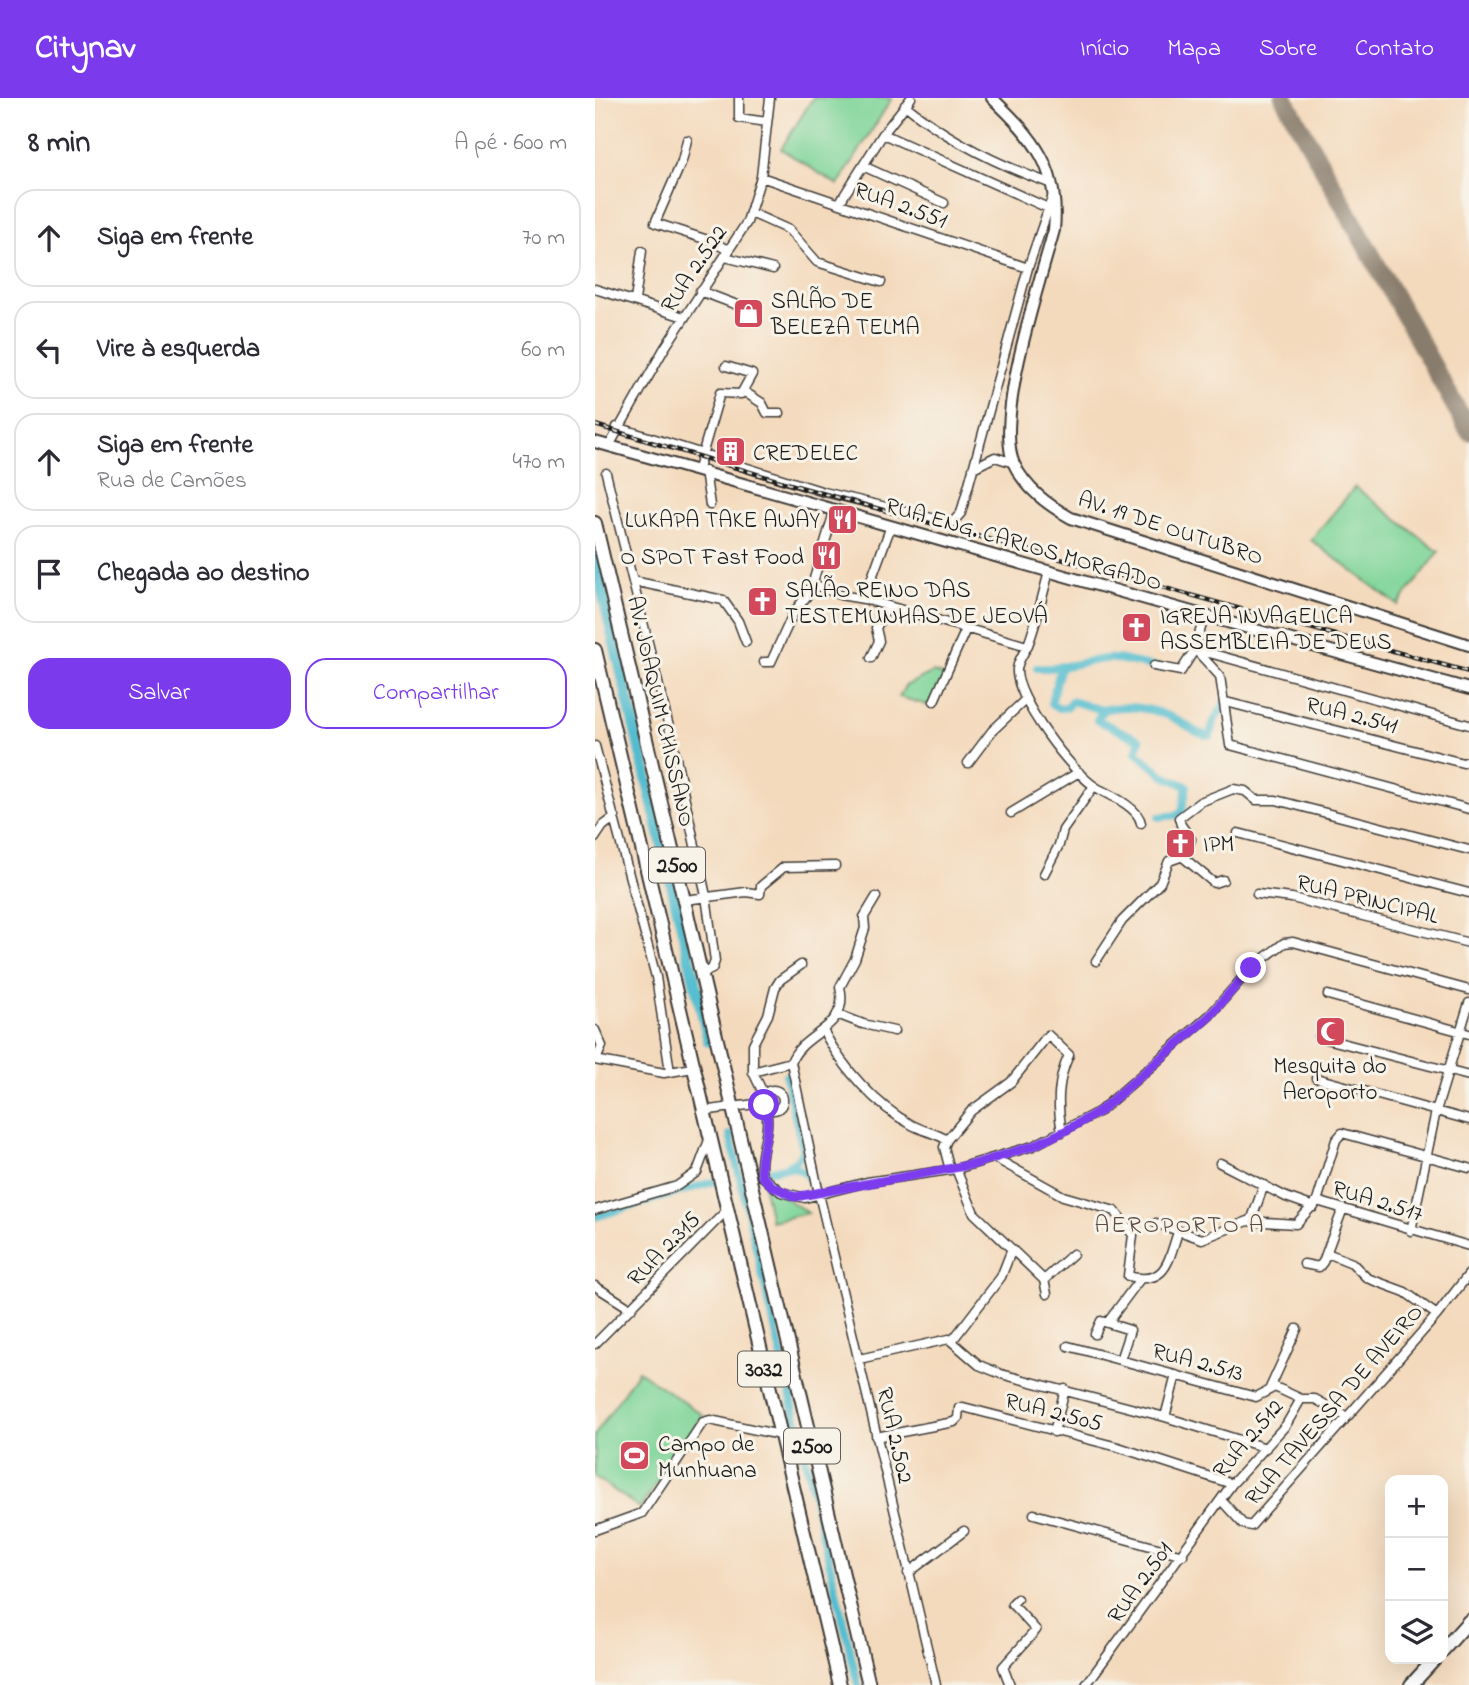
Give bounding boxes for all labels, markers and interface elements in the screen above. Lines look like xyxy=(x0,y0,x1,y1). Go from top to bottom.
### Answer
text: Citynav xyxy=(35,25,135,73)
text: Início xyxy=(1080,32,1129,67)
text: Mapa xyxy=(1167,32,1221,67)
text: Sobre xyxy=(1259,32,1317,67)
text: Contato xyxy=(1355,32,1434,67)
text: 8 min xyxy=(28,122,90,166)
text: A pé · 600 m xyxy=(454,127,567,160)
street label: RUA 2.551 xyxy=(849,174,951,238)
icon: ahead xyxy=(30,219,68,257)
text: Siga em frente xyxy=(97,219,253,257)
street label: RUA 2.522 xyxy=(654,219,737,320)
text: 70 m xyxy=(522,222,565,255)
place label: SALÃO DE BELEZA TELMA xyxy=(770,286,920,345)
shop icon: SALÃO DE BELEZA TELMA xyxy=(731,296,765,330)
icon: left xyxy=(30,331,68,369)
text: Vire à esquerda xyxy=(97,331,260,369)
text: 60 m xyxy=(521,334,565,367)
text: Siga em frente xyxy=(97,427,253,465)
building icon: CREDELEC xyxy=(713,435,747,469)
place label: CREDELEC xyxy=(753,438,858,471)
icon: ahead xyxy=(30,443,68,481)
text: 470 m xyxy=(513,446,565,479)
text: Rua de Camões xyxy=(97,465,247,498)
street label: AV. 19 DE OUTUBRO xyxy=(1073,484,1267,575)
street label: RUA ENG. CARLOS MORGADO xyxy=(881,490,1165,601)
restaurant icon: LUKAPA TAKE AWAY xyxy=(826,502,860,536)
place label: LUKAPA TAKE AWAY xyxy=(625,505,820,538)
restaurant icon: O SPOT Fast Food xyxy=(810,539,844,573)
place label: O SPOT Fast Food xyxy=(620,542,804,575)
icon: arrive xyxy=(30,555,68,593)
text: Chegada ao destino xyxy=(97,555,309,593)
place label: SALÃO REINO DAS TESTEMUNHAS DE JEOVÁ xyxy=(785,575,1048,634)
church icon: SALÃO REINO DAS TESTEMUNHAS DE JEOVÁ xyxy=(745,585,779,619)
street label: AV. JOAQUIM CHISSANO xyxy=(617,593,702,830)
place label: IGREJA INVAGELICA ASSEMBLEIA DE DEUS xyxy=(1160,601,1392,660)
church icon: IGREJA INVAGELICA ASSEMBLEIA DE DEUS xyxy=(1120,611,1154,645)
button: Salvar xyxy=(28,658,291,729)
button: Compartilhar xyxy=(305,658,567,729)
street label: RUA 2.541 xyxy=(1302,689,1401,744)
church icon: IPM xyxy=(1163,826,1197,860)
place label: IPM xyxy=(1203,829,1234,862)
road number: 2500 xyxy=(649,848,705,882)
street label: RUA PRINCIPAL xyxy=(1293,867,1442,934)
route end xyxy=(1235,952,1266,983)
mosque icon: Mesquita do Aeroporto xyxy=(1313,1014,1347,1048)
place label: Mesquita do Aeroporto xyxy=(1273,1051,1387,1110)
route start xyxy=(748,1089,779,1120)
street label: RUA 2.517 xyxy=(1328,1173,1427,1232)
street label: RUA 2.315 xyxy=(621,1205,709,1295)
district label: AEROPORTO A xyxy=(1095,1209,1265,1244)
street label: RUA TAVESSA DE AVEIRO xyxy=(1238,1298,1432,1514)
street label: RUA 2.513 xyxy=(1148,1335,1247,1391)
road number: 3032 xyxy=(738,1352,790,1386)
street label: RUA 2.502 xyxy=(866,1384,921,1487)
street label: RUA 2.505 xyxy=(1001,1385,1106,1441)
street label: RUA 2.512 xyxy=(1206,1393,1292,1487)
road number: 2500 xyxy=(784,1428,840,1464)
place label: Campo de Munhuana xyxy=(658,1429,757,1488)
sports icon: Campo de Munhuana xyxy=(618,1439,652,1473)
map controls xyxy=(1385,1475,1448,1664)
button: + xyxy=(1385,1475,1448,1538)
street label: RUA 2.501 xyxy=(1100,1536,1182,1631)
button: − xyxy=(1385,1538,1448,1601)
button: layers xyxy=(1385,1601,1448,1664)

